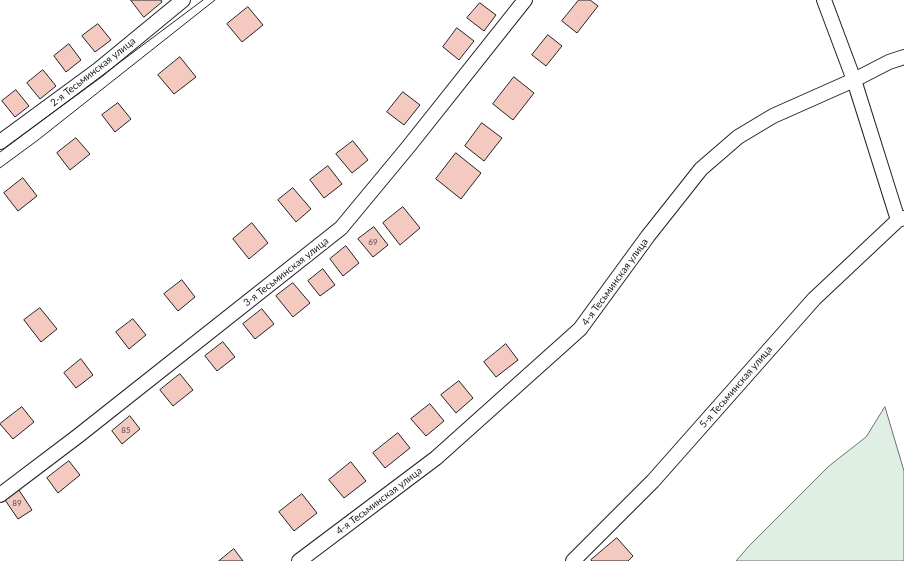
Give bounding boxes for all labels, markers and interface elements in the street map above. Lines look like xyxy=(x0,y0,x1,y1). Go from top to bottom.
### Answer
street label: 2-я Тесьминская улица xyxy=(48,35,138,109)
street label: 3-я Тесьминская улица xyxy=(241,235,331,309)
street label: 4-я Тесьминская улица xyxy=(579,236,651,328)
house number: 69 xyxy=(368,237,378,247)
street label: 5-я Тесьминская улица xyxy=(697,344,775,430)
house number: 85 xyxy=(121,425,131,435)
street label: 4-я Тесьминская улица xyxy=(334,465,424,537)
house number: 89 xyxy=(12,498,22,508)

